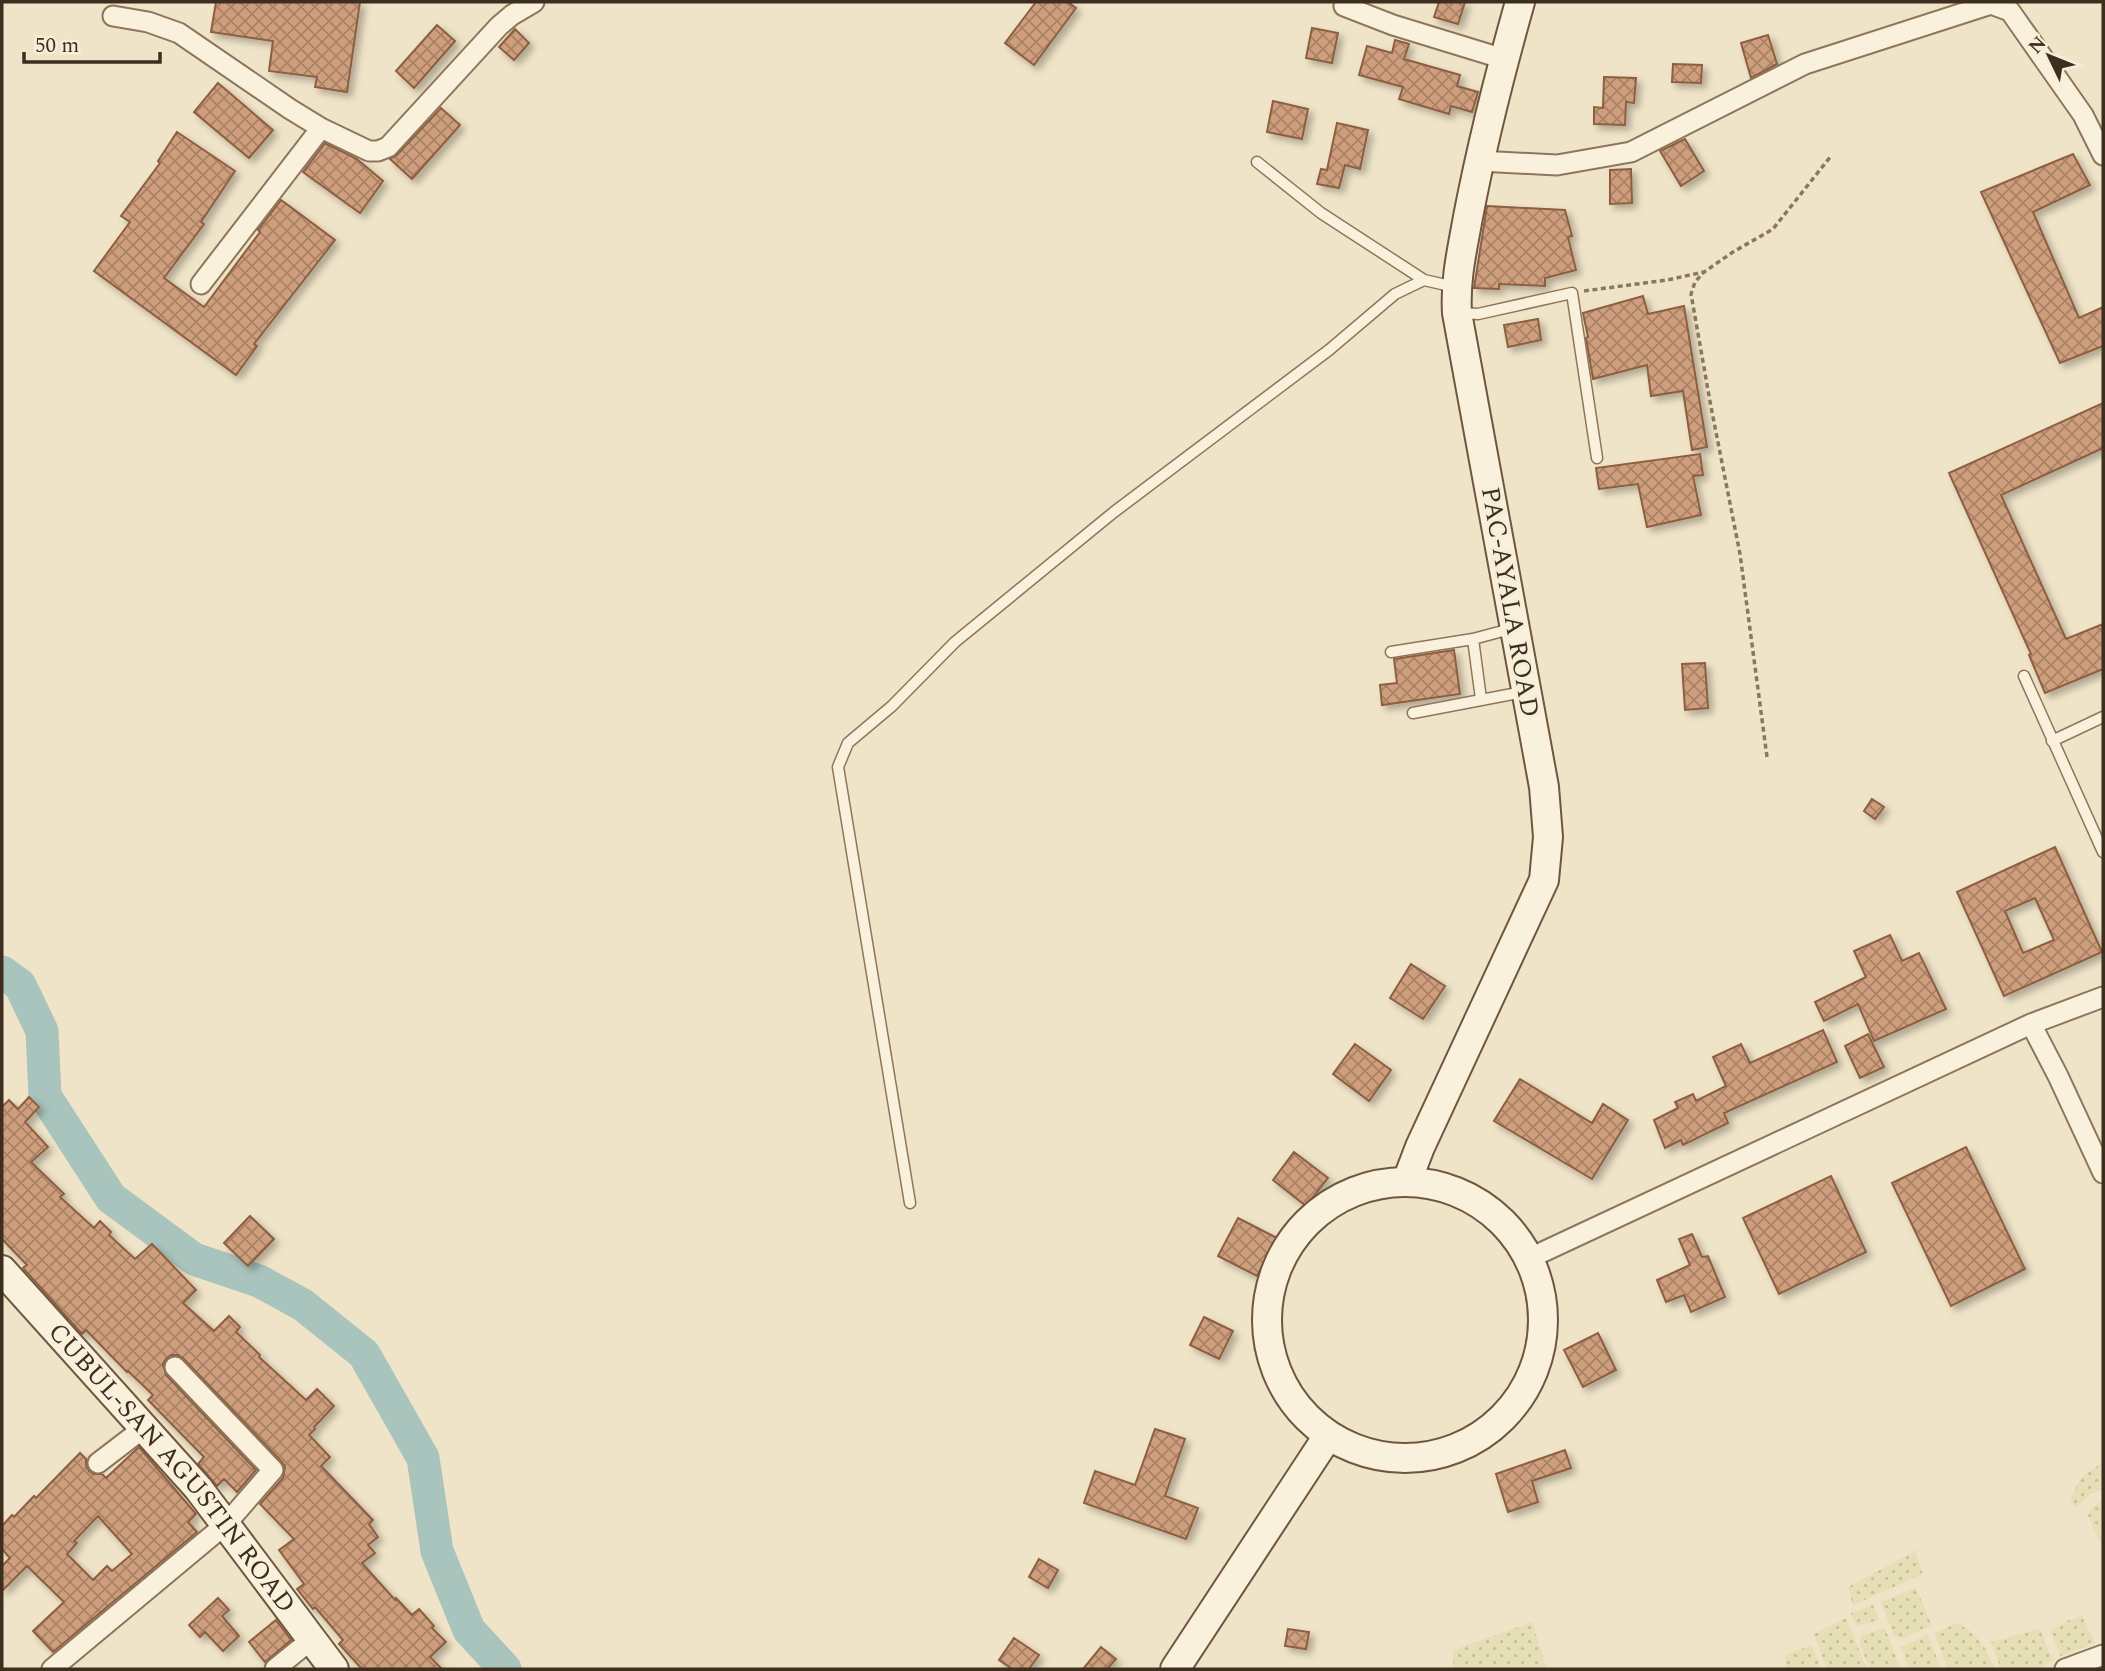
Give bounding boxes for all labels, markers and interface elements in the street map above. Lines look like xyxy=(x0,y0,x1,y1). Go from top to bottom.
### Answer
scale bar xyxy=(24,21,161,65)
north arrow xyxy=(2014,21,2084,91)
text: 50 m xyxy=(35,30,79,62)
text: N xyxy=(2022,30,2054,61)
street label: PAC-AYALA ROAD xyxy=(1470,484,1550,720)
street label: CUBUL-SAN AGUSTIN ROAD xyxy=(38,1314,305,1622)

